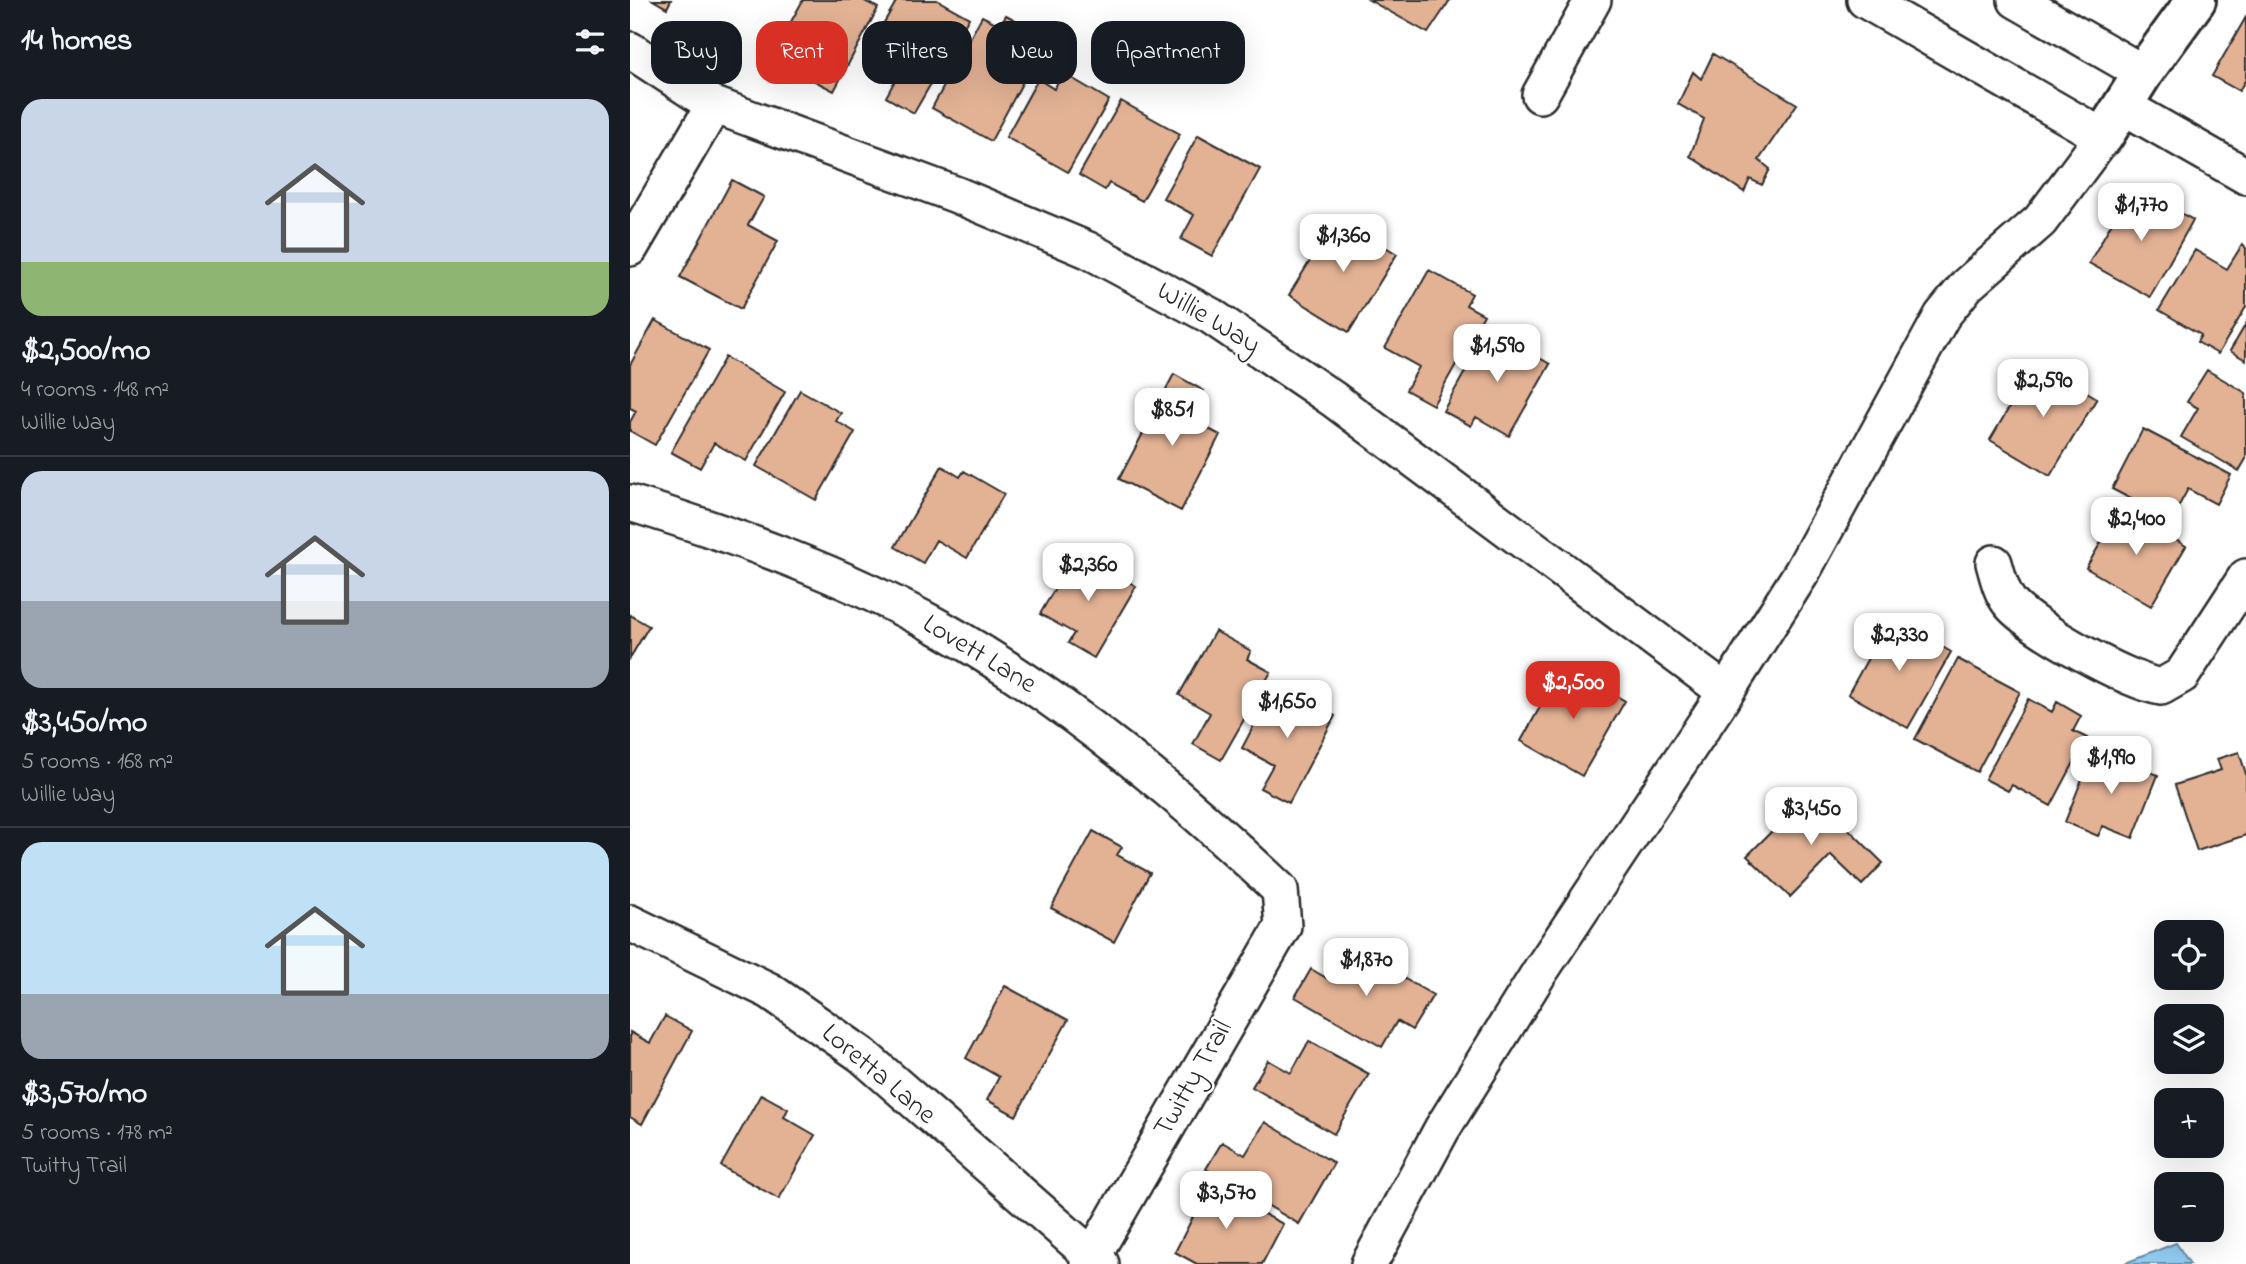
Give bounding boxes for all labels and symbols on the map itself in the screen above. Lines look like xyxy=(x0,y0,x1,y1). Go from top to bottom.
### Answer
pin: $1,770 xyxy=(2084,184,2198,243)
pin: $1,360 xyxy=(1286,215,1400,274)
street label: Willie Way xyxy=(1148,272,1268,366)
pin: $1,590 xyxy=(1440,324,1554,384)
pin: $2,590 xyxy=(1986,360,2100,419)
pin: $851 xyxy=(1131,388,1213,448)
pin: $2,400 xyxy=(2079,498,2193,557)
pin: $2,360 xyxy=(1031,544,1145,603)
street label: Lovett Lane xyxy=(914,605,1044,705)
pin: $2,330 xyxy=(1842,614,1956,673)
pin: $2,500 xyxy=(1516,662,1630,721)
pin: $1,650 xyxy=(1230,680,1344,740)
pin: $1,990 xyxy=(2054,736,2168,796)
pin: $3,450 xyxy=(1754,788,1868,847)
pin: $1,870 xyxy=(1309,939,1423,998)
street label: Twitty Trail xyxy=(1144,1013,1244,1145)
street label: Loretta Lane xyxy=(812,1015,945,1136)
pin: $3,570 xyxy=(1169,1172,1283,1231)

